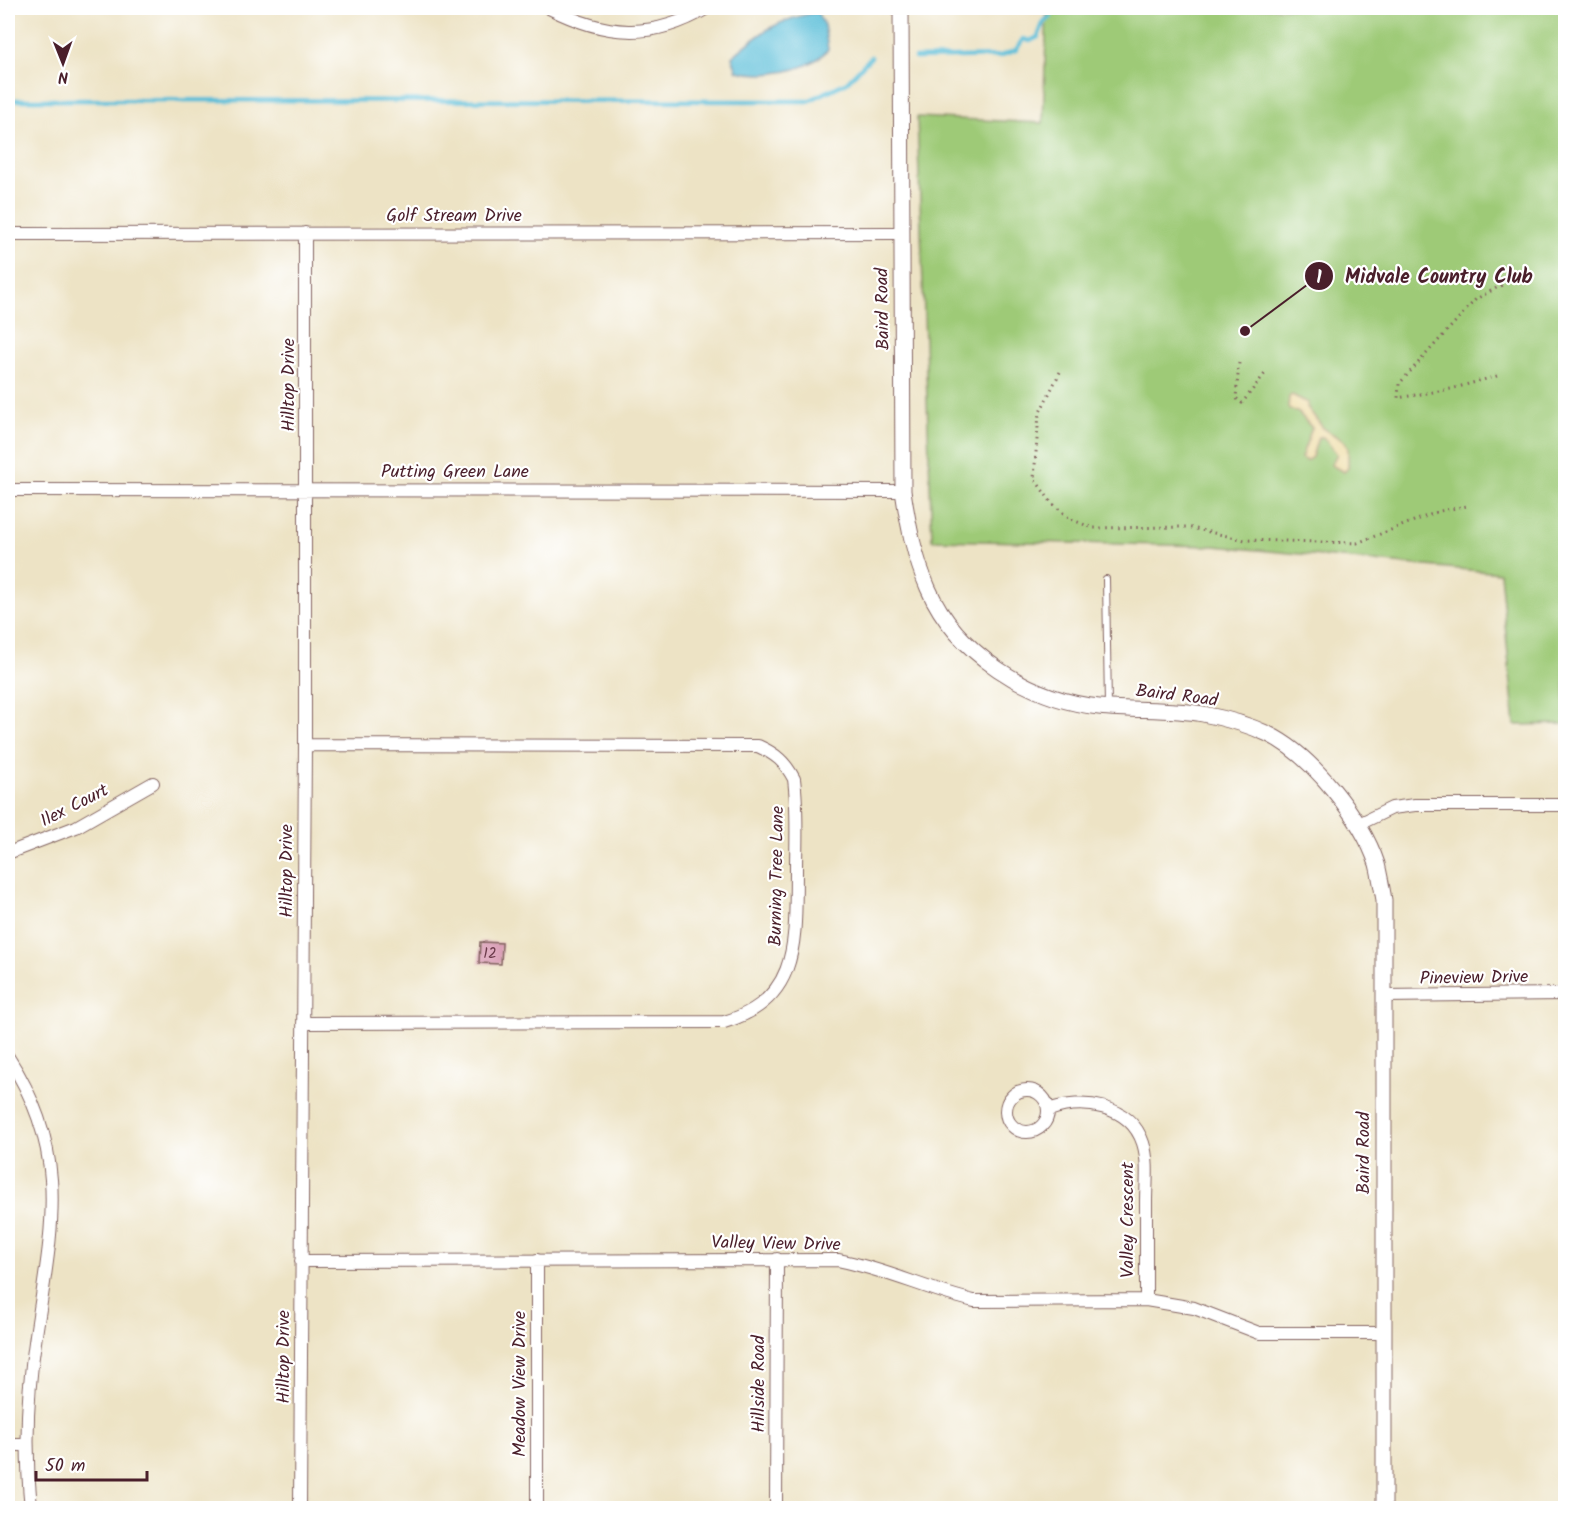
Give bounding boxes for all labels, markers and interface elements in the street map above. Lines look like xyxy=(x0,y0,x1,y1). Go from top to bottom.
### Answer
north arrow xyxy=(33,33,93,93)
text: N xyxy=(58,64,69,89)
street label: Golf Stream Drive xyxy=(386,202,522,231)
callout: Midvale Country Club xyxy=(1304,257,1545,295)
text: Midvale Country Club xyxy=(1345,262,1533,294)
text: 1 xyxy=(1316,264,1322,293)
street label: Baird Road xyxy=(868,266,899,350)
street label: Hilltop Drive xyxy=(275,338,304,432)
street label: Putting Green Lane xyxy=(381,458,529,487)
street label: Baird Road xyxy=(1134,677,1221,716)
street label: Ilex Court xyxy=(35,776,115,836)
street label: Burning Tree Lane xyxy=(762,806,793,946)
street label: Hilltop Drive xyxy=(273,824,302,918)
house number: 12 xyxy=(483,942,497,966)
street label: Pineview Drive xyxy=(1419,963,1529,994)
street label: Baird Road xyxy=(1350,1111,1379,1194)
street label: Valley Crescent xyxy=(1114,1161,1143,1278)
street label: Valley View Drive xyxy=(711,1229,841,1260)
street label: Hilltop Drive xyxy=(270,1310,299,1404)
street label: Meadow View Drive xyxy=(506,1311,535,1457)
street label: Hillside Road xyxy=(745,1334,774,1433)
scale bar xyxy=(36,1444,147,1482)
text: 50 m xyxy=(45,1452,85,1481)

